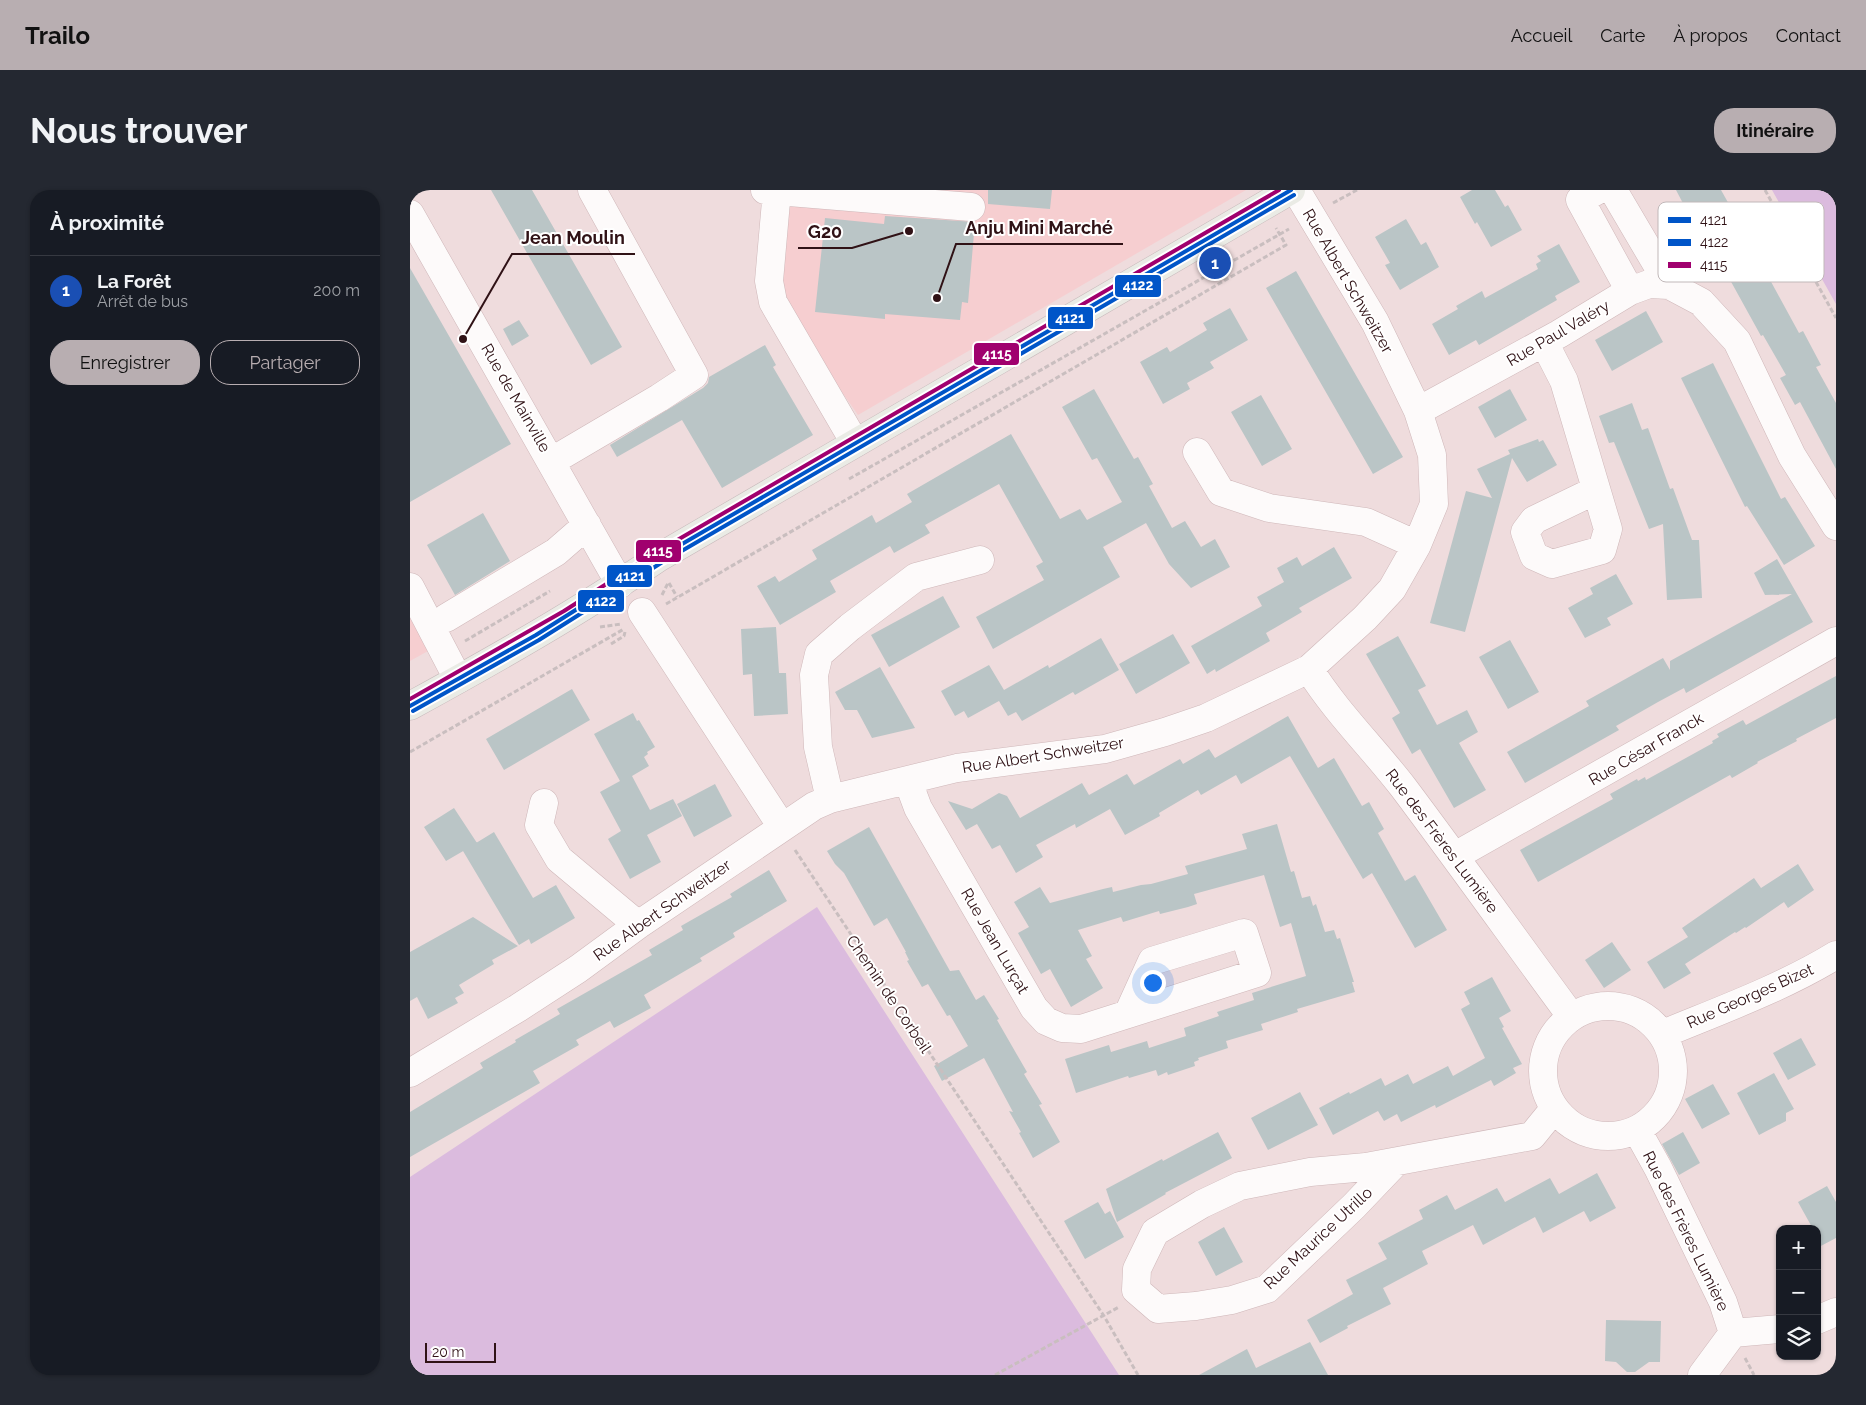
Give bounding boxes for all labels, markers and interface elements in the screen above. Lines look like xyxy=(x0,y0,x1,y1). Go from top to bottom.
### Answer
text: Trailo xyxy=(25,21,90,50)
text: Accueil xyxy=(1511,25,1572,46)
text: Carte xyxy=(1600,25,1645,46)
text: À propos xyxy=(1673,25,1748,46)
text: Contact xyxy=(1776,25,1841,46)
button: Itinéraire xyxy=(1714,108,1836,153)
text: Nous trouver xyxy=(30,110,248,151)
legend xyxy=(1658,202,1824,282)
street label: Rue Albert Schweitzer xyxy=(1299,205,1397,357)
text: À proximité xyxy=(50,210,164,235)
callout: Anju Mini Marché xyxy=(956,211,1123,244)
text: 4121 xyxy=(1700,212,1727,228)
callout: G20 xyxy=(798,215,852,248)
text: Anju Mini Marché xyxy=(965,217,1113,238)
callout: Jean Moulin xyxy=(512,221,635,254)
text: G20 xyxy=(808,221,842,242)
text: Jean Moulin xyxy=(521,227,625,248)
text: 4122 xyxy=(1700,234,1728,250)
pin: 1 xyxy=(1199,244,1231,282)
text: 4115 xyxy=(1700,257,1728,273)
text: La Forêt xyxy=(97,270,171,292)
line badge: 4122 xyxy=(1114,274,1162,298)
text: 4122 xyxy=(1123,277,1153,293)
text: 1 xyxy=(62,281,70,300)
text: 200 m xyxy=(313,281,360,300)
text: Arrêt de bus xyxy=(97,292,188,311)
street label: Rue Paul Valéry xyxy=(1503,296,1613,370)
line badge: 4121 xyxy=(1047,306,1094,330)
text: 4121 xyxy=(1055,310,1085,326)
button: Enregistrer xyxy=(50,340,200,385)
button: Partager xyxy=(210,340,360,385)
street label: Rue de Mainville xyxy=(477,340,555,456)
line badge: 4115 xyxy=(973,342,1020,366)
text: 4115 xyxy=(982,346,1012,362)
line badge: 4115 xyxy=(635,539,682,563)
text: 4115 xyxy=(643,543,673,559)
line badge: 4121 xyxy=(606,564,653,588)
text: 4121 xyxy=(615,568,645,584)
line badge: 4122 xyxy=(577,589,625,613)
text: 4122 xyxy=(586,593,616,609)
street label: Rue César Franck xyxy=(1585,708,1707,790)
street label: Rue Albert Schweitzer xyxy=(961,733,1126,777)
street label: Rue des Frères Lumière xyxy=(1382,765,1502,917)
street label: Rue Albert Schweitzer xyxy=(590,855,735,965)
street label: Rue Jean Lurçat xyxy=(957,885,1033,998)
street label: Chemin de Corbeil xyxy=(843,932,936,1057)
street label: Rue Georges Bizet xyxy=(1684,959,1817,1032)
your location xyxy=(1140,970,1166,996)
street label: Rue des Frères Lumière xyxy=(1639,1148,1733,1314)
street label: Rue Maurice Utrillo xyxy=(1260,1183,1376,1293)
map controls xyxy=(1776,1225,1821,1360)
button: + xyxy=(1776,1225,1821,1270)
button: − xyxy=(1776,1270,1821,1315)
button: layers xyxy=(1776,1315,1821,1360)
scale bar xyxy=(425,1340,496,1363)
text: 20 m xyxy=(432,1344,464,1360)

